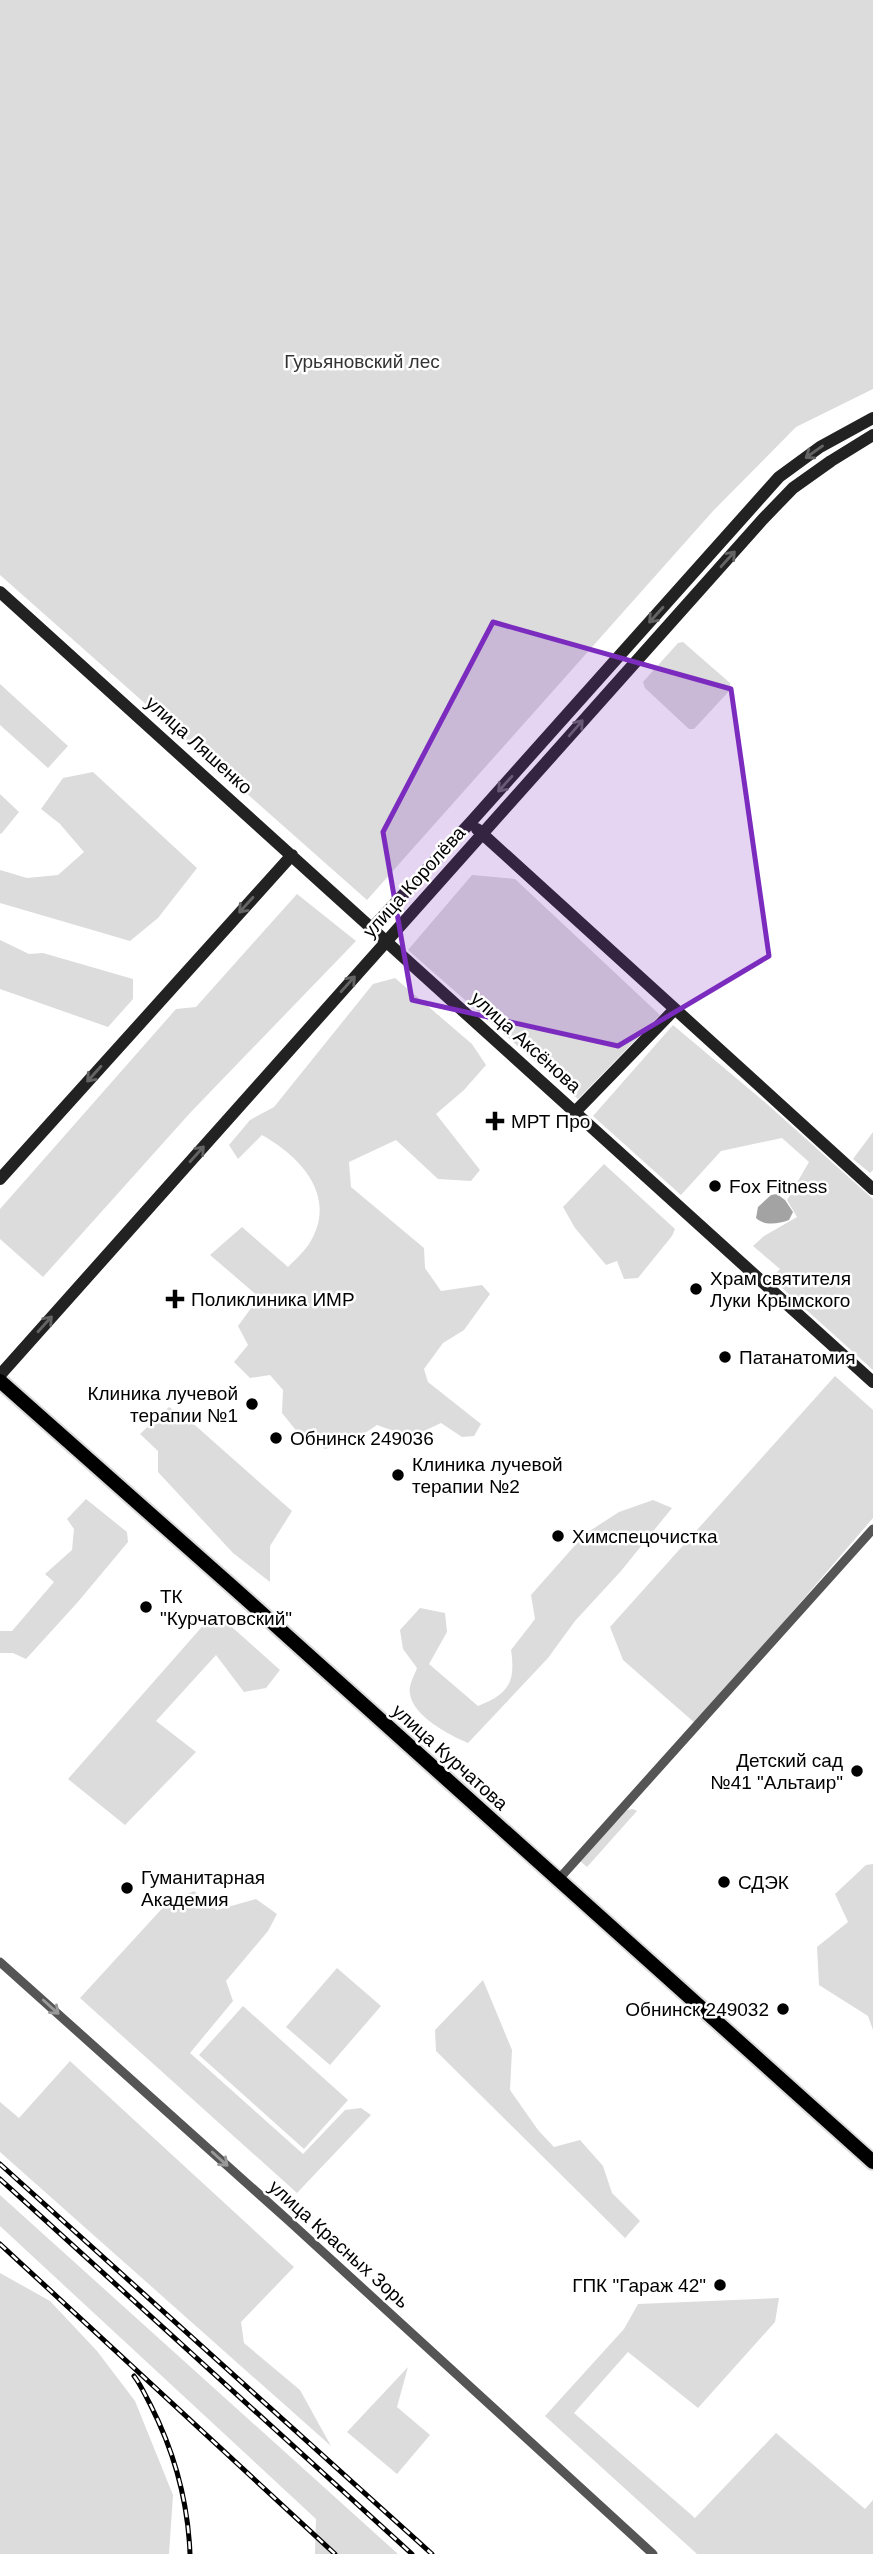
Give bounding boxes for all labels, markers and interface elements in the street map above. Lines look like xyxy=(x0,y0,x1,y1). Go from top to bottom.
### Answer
park label: Гурьяновский лес xyxy=(284,351,440,372)
one-way arrow xyxy=(805,445,824,459)
one-way arrow xyxy=(720,550,736,568)
one-way arrow xyxy=(648,605,664,623)
street label: улица Ляшенко xyxy=(142,692,256,798)
one-way arrow xyxy=(568,719,584,737)
one-way arrow xyxy=(496,775,513,792)
street label: улица Королёва xyxy=(359,822,470,942)
one-way arrow xyxy=(238,896,254,914)
one-way arrow xyxy=(340,975,356,993)
street label: улица Аксёнова xyxy=(467,987,585,1097)
one-way arrow xyxy=(86,1065,102,1083)
marker: МРТ Про xyxy=(485,1111,505,1131)
place label: МРТ Про xyxy=(511,1111,590,1132)
one-way arrow xyxy=(189,1145,205,1163)
place label: Fox Fitness xyxy=(729,1176,827,1197)
marker: Fox Fitness xyxy=(707,1178,723,1194)
place label: Храм святителя Луки Крымского xyxy=(710,1268,851,1311)
marker: Храм святителя Луки Крымского xyxy=(688,1281,704,1297)
marker: Поликлиника ИМР xyxy=(165,1289,185,1309)
place label: Поликлиника ИМР xyxy=(191,1289,355,1310)
one-way arrow xyxy=(37,1316,54,1333)
place label: Патанатомия xyxy=(739,1347,856,1368)
marker: Патанатомия xyxy=(717,1349,733,1365)
place label: Клиника лучевой терапии №1 xyxy=(87,1383,238,1426)
marker: Клиника лучевой терапии №1 xyxy=(244,1396,260,1412)
place label: Обнинск 249036 xyxy=(290,1428,434,1449)
marker: Обнинск 249036 xyxy=(268,1430,284,1446)
place label: Клиника лучевой терапии №2 xyxy=(412,1454,563,1497)
marker: Клиника лучевой терапии №2 xyxy=(390,1467,406,1483)
place label: Химспецочистка xyxy=(572,1526,718,1547)
marker: Химспецочистка xyxy=(550,1528,566,1544)
place label: ТК "Курчатовский" xyxy=(160,1586,292,1629)
marker: ТК "Курчатовский" xyxy=(138,1599,154,1615)
street label: улица Курчатова xyxy=(388,1700,512,1814)
place label: Детский сад №41 "Альтаир" xyxy=(710,1750,843,1793)
marker: Детский сад №41 "Альтаир" xyxy=(849,1763,865,1779)
place label: Гуманитарная Академия xyxy=(141,1867,265,1910)
place label: СДЭК xyxy=(738,1872,789,1893)
marker: СДЭК xyxy=(716,1874,732,1890)
marker: Гуманитарная Академия xyxy=(119,1880,135,1896)
one-way arrow xyxy=(42,1999,60,2015)
place label: Обнинск 249032 xyxy=(625,1999,769,2020)
marker: Обнинск 249032 xyxy=(775,2001,791,2017)
one-way arrow xyxy=(211,2151,229,2167)
street label: улица Красных Зорь xyxy=(265,2176,413,2312)
place label: ГПК "Гараж 42" xyxy=(572,2275,706,2296)
marker: ГПК "Гараж 42" xyxy=(712,2277,728,2293)

